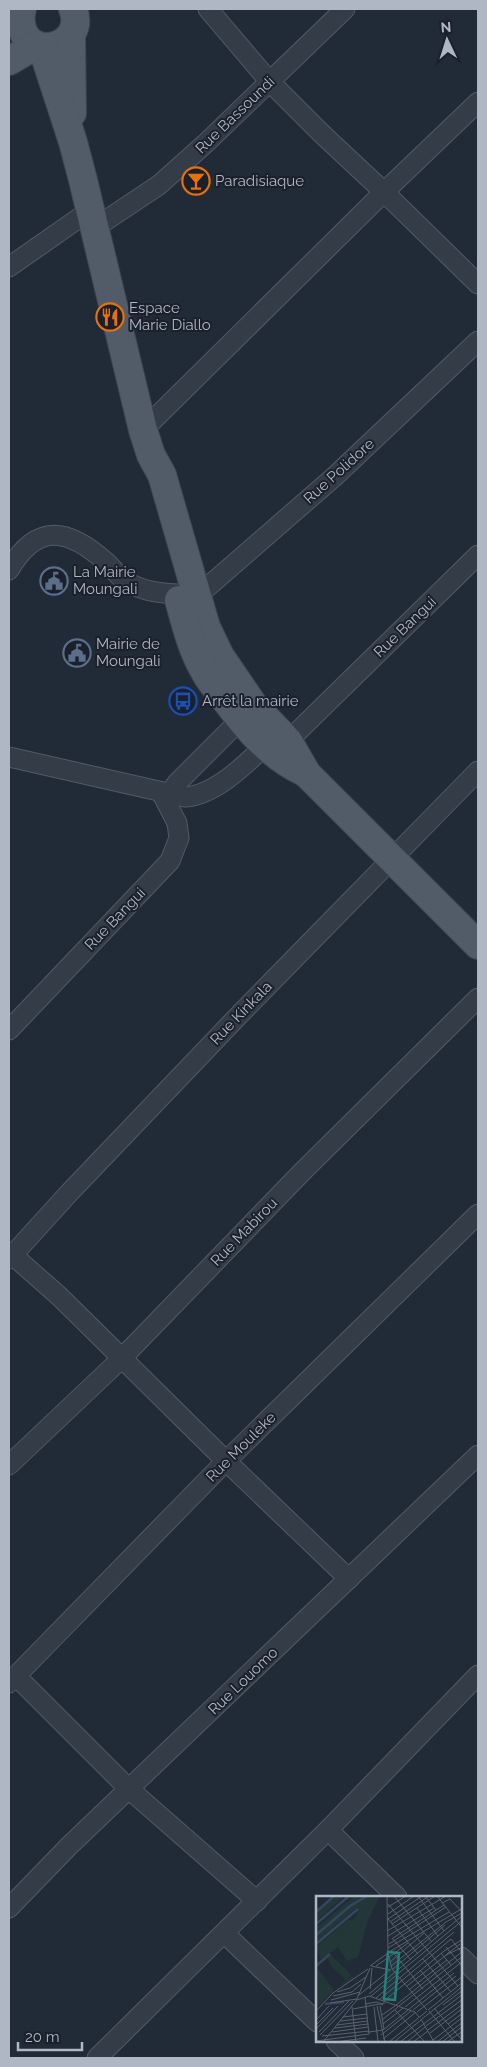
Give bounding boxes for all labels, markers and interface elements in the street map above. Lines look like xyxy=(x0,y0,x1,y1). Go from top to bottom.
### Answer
north arrow xyxy=(422,15,472,65)
text: N xyxy=(440,19,452,35)
street label: Rue Bassoundi xyxy=(192,73,278,157)
bar icon: Paradisiaque xyxy=(181,166,211,196)
place label: Paradisiaque xyxy=(215,172,304,190)
place label: Espace Marie Diallo xyxy=(129,299,211,334)
restaurant icon: Espace Marie Diallo xyxy=(95,302,125,332)
street label: Rue Polidore xyxy=(300,434,378,507)
place label: La Mairie Moungali xyxy=(73,563,137,598)
public building icon: La Mairie Moungali xyxy=(39,566,69,596)
street label: Rue Bangui xyxy=(370,593,440,661)
place label: Mairie de Moungali xyxy=(96,635,160,670)
public building icon: Mairie de Moungali xyxy=(62,638,92,668)
bus stop icon: Arrêt la mairie xyxy=(168,686,198,716)
place label: Arrêt la mairie xyxy=(202,692,299,710)
street label: Rue Bangui xyxy=(81,884,149,954)
street label: Rue Kinkala xyxy=(206,978,276,1048)
street label: Rue Mabirou xyxy=(207,1194,281,1270)
street label: Rue Mouleke xyxy=(202,1408,280,1486)
street label: Rue Louomo xyxy=(205,1643,281,1718)
inset map xyxy=(316,1896,462,2042)
scale bar xyxy=(18,2020,81,2052)
text: 20 m xyxy=(25,2028,60,2046)

